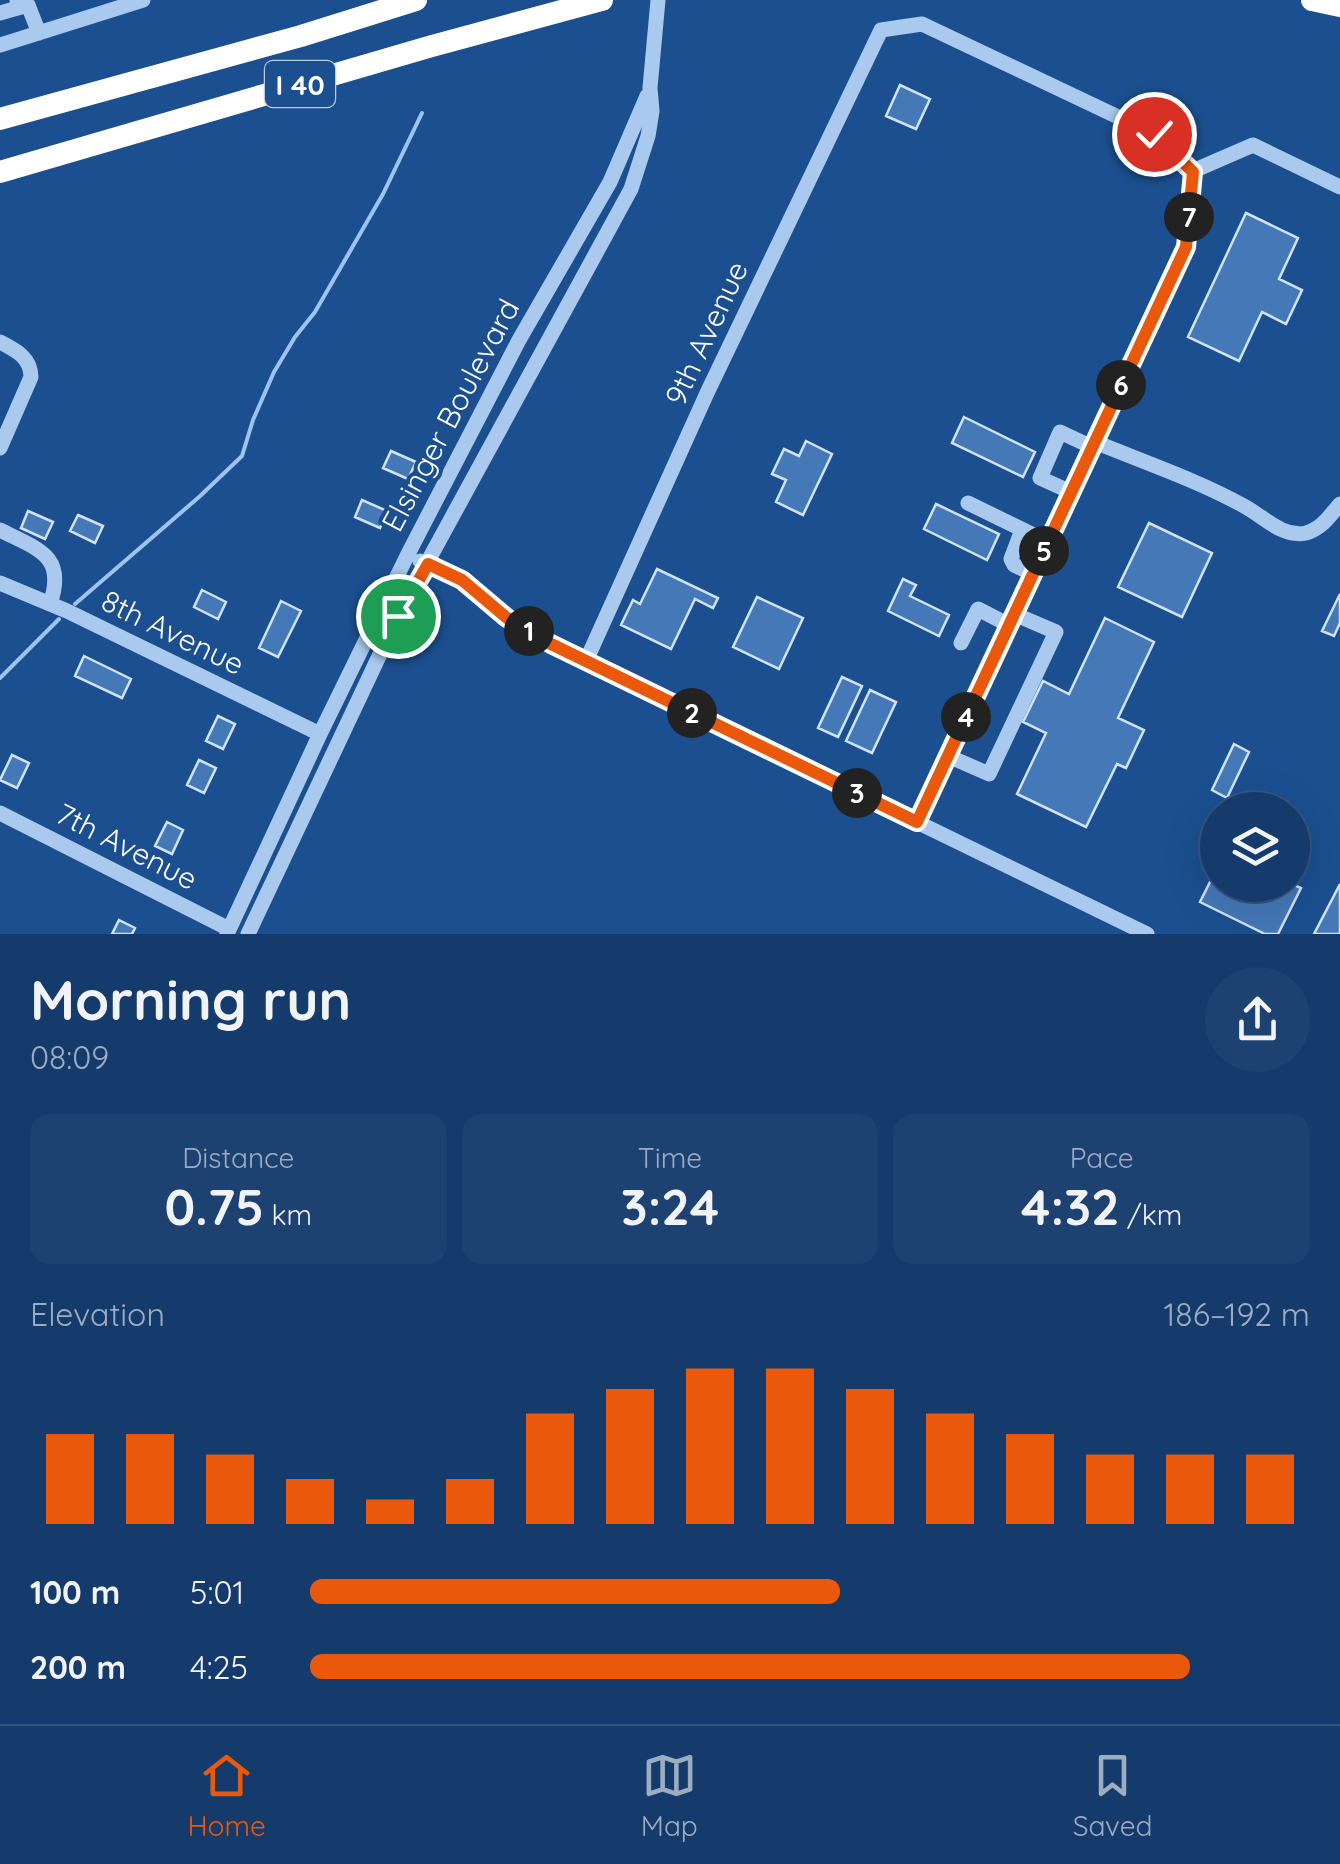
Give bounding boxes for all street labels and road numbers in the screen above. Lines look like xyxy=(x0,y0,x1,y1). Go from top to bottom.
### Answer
road number: I 40 xyxy=(265,61,335,107)
street label: 9th Avenue xyxy=(656,255,756,411)
street label: Elsinger Boulevard xyxy=(373,292,527,538)
street label: 8th Avenue xyxy=(95,581,251,683)
street label: 7th Avenue xyxy=(50,794,204,898)

